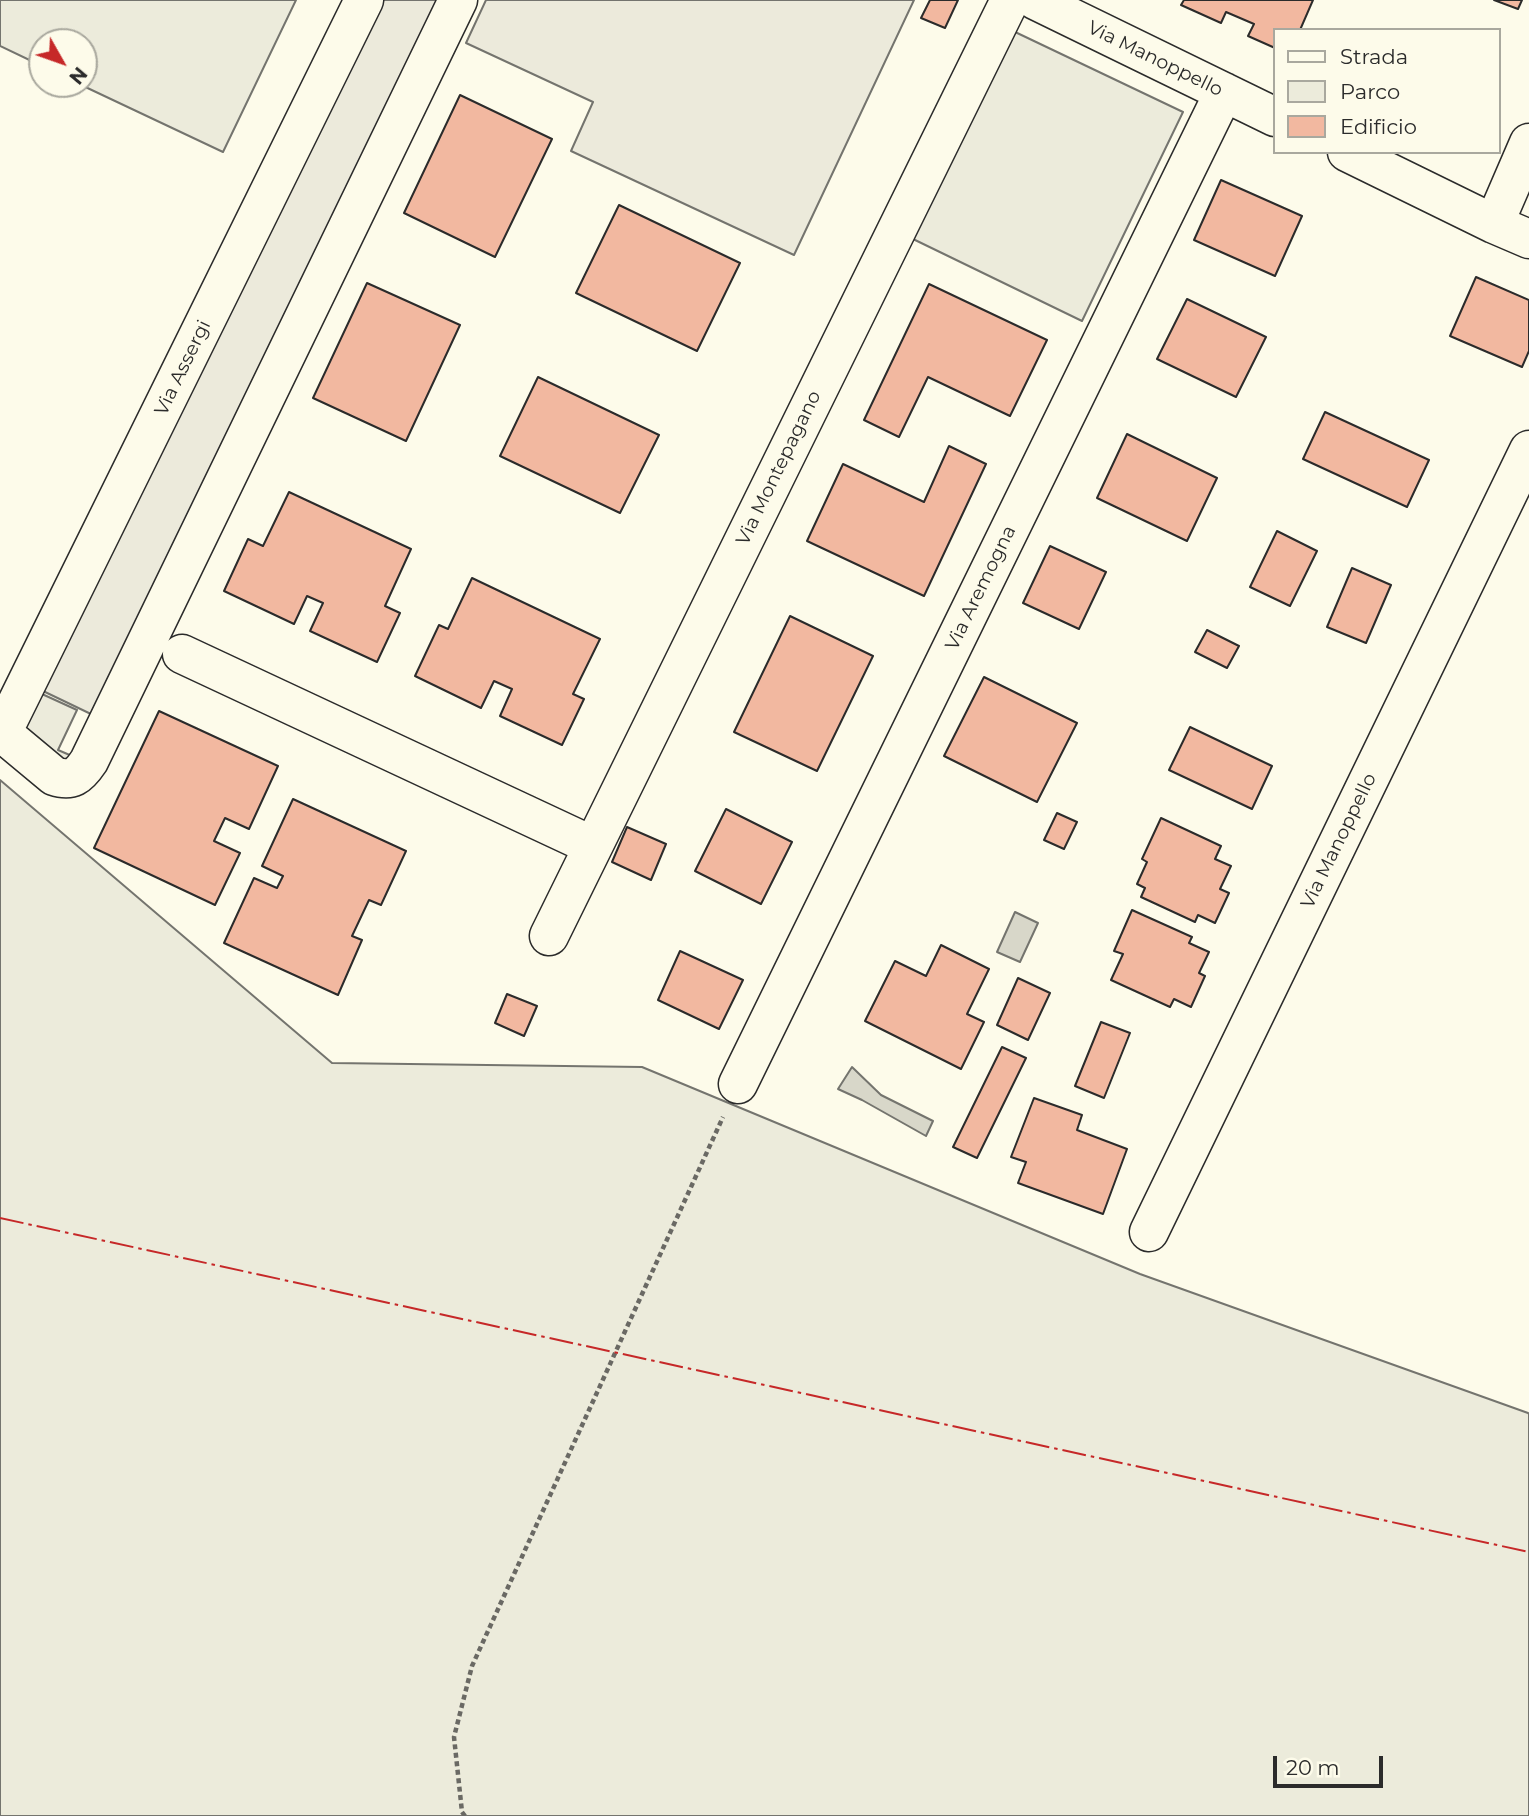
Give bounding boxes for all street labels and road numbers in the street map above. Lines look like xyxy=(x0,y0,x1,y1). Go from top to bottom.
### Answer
street label: Via Manoppello xyxy=(1084,16,1226,102)
street label: Via Assergi xyxy=(150,317,216,419)
street label: Via Montepagano xyxy=(732,387,826,549)
street label: Via Aremogna xyxy=(941,522,1021,654)
street label: Via Manoppello xyxy=(1296,770,1382,912)

